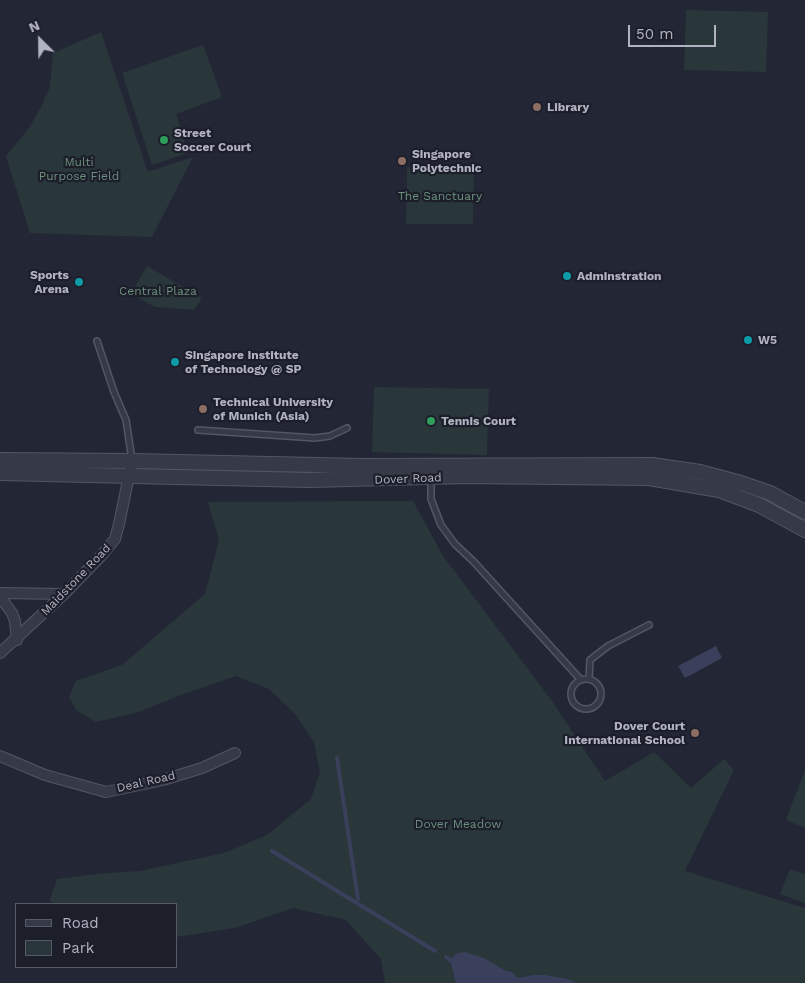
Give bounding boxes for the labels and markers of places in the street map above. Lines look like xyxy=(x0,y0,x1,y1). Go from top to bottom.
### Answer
place label: Library xyxy=(547,100,589,114)
marker: Library xyxy=(531,101,543,113)
place label: Street Soccer Court xyxy=(174,126,251,154)
marker: Street Soccer Court xyxy=(158,134,170,146)
place label: Singapore Polytechnic xyxy=(412,147,482,175)
marker: Singapore Polytechnic xyxy=(396,155,408,167)
place label: Sports Arena xyxy=(30,268,69,296)
place label: Adminstration xyxy=(577,269,662,283)
marker: Adminstration xyxy=(561,270,573,282)
marker: Sports Arena xyxy=(73,276,85,288)
place label: W5 xyxy=(758,333,777,347)
marker: W5 xyxy=(742,334,754,346)
place label: Singapore Institute of Technology @ SP xyxy=(185,348,301,376)
marker: Singapore Institute of Technology @ SP xyxy=(169,356,181,368)
place label: Technical University of Munich (Asia) xyxy=(213,395,333,423)
marker: Technical University of Munich (Asia) xyxy=(197,403,209,415)
place label: Tennis Court xyxy=(441,414,516,428)
marker: Tennis Court xyxy=(425,415,437,427)
place label: Dover Court International School xyxy=(564,719,685,747)
marker: Dover Court International School xyxy=(689,727,701,739)

